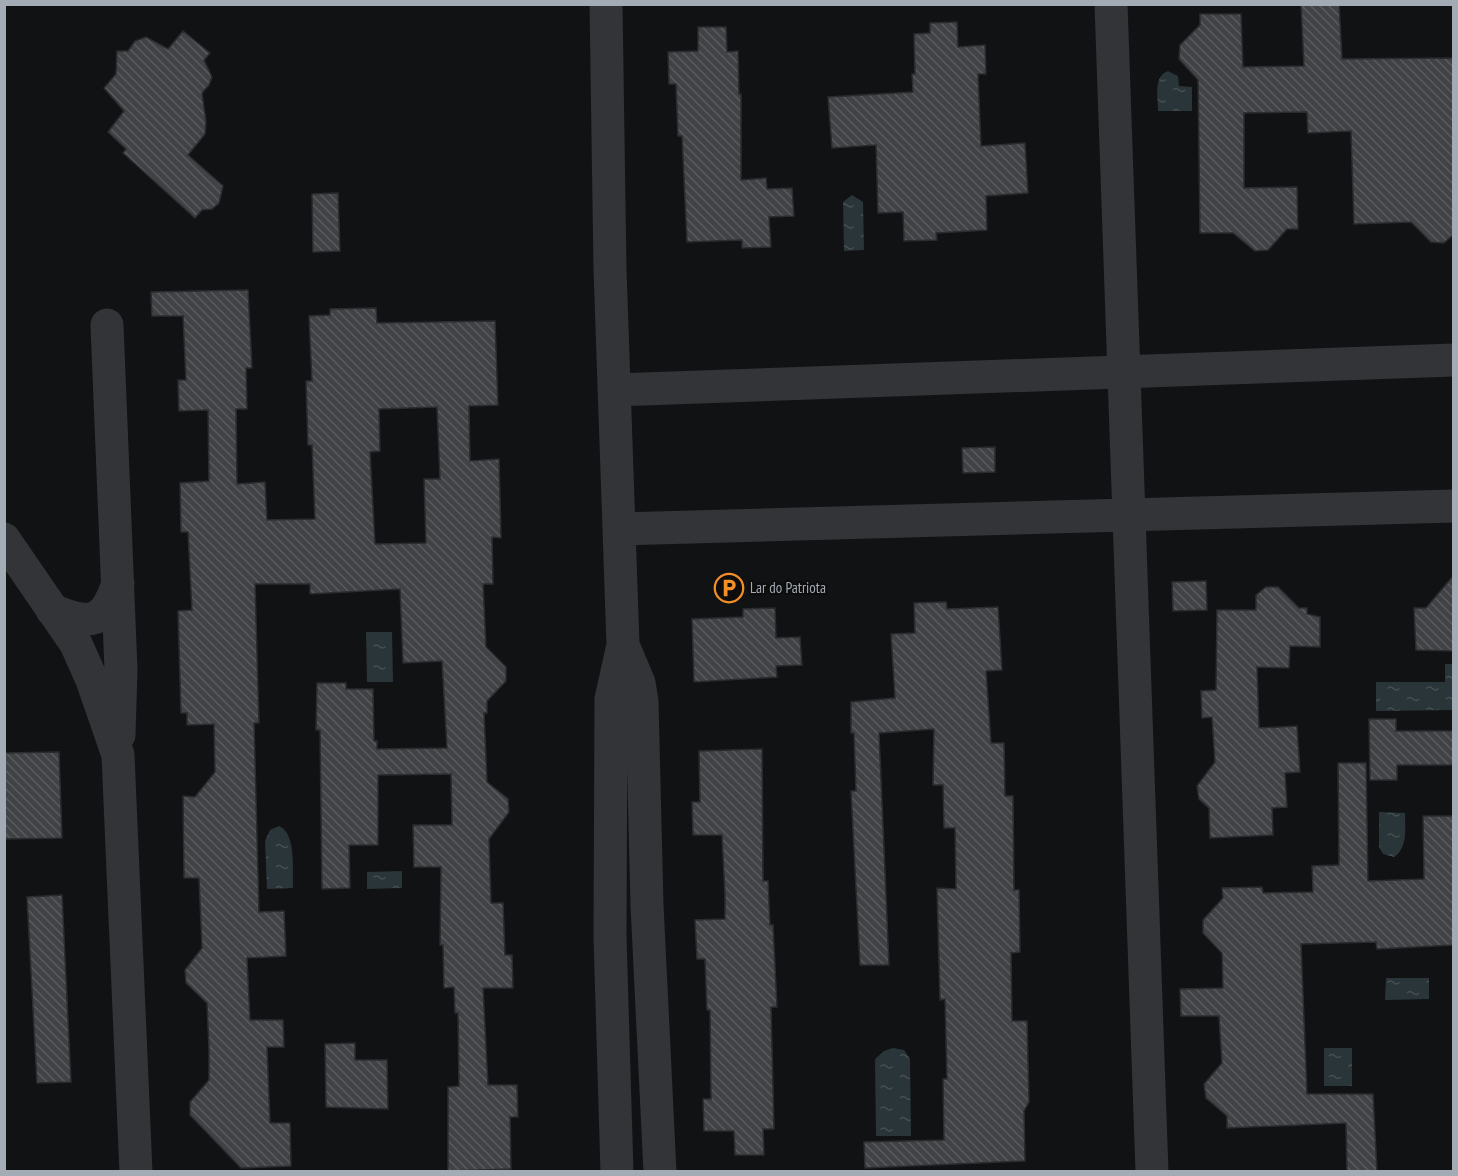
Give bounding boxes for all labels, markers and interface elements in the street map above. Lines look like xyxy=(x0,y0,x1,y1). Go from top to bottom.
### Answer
parking icon: Lar do Patriota xyxy=(713,572,745,604)
place label: Lar do Patriota xyxy=(750,578,826,597)

